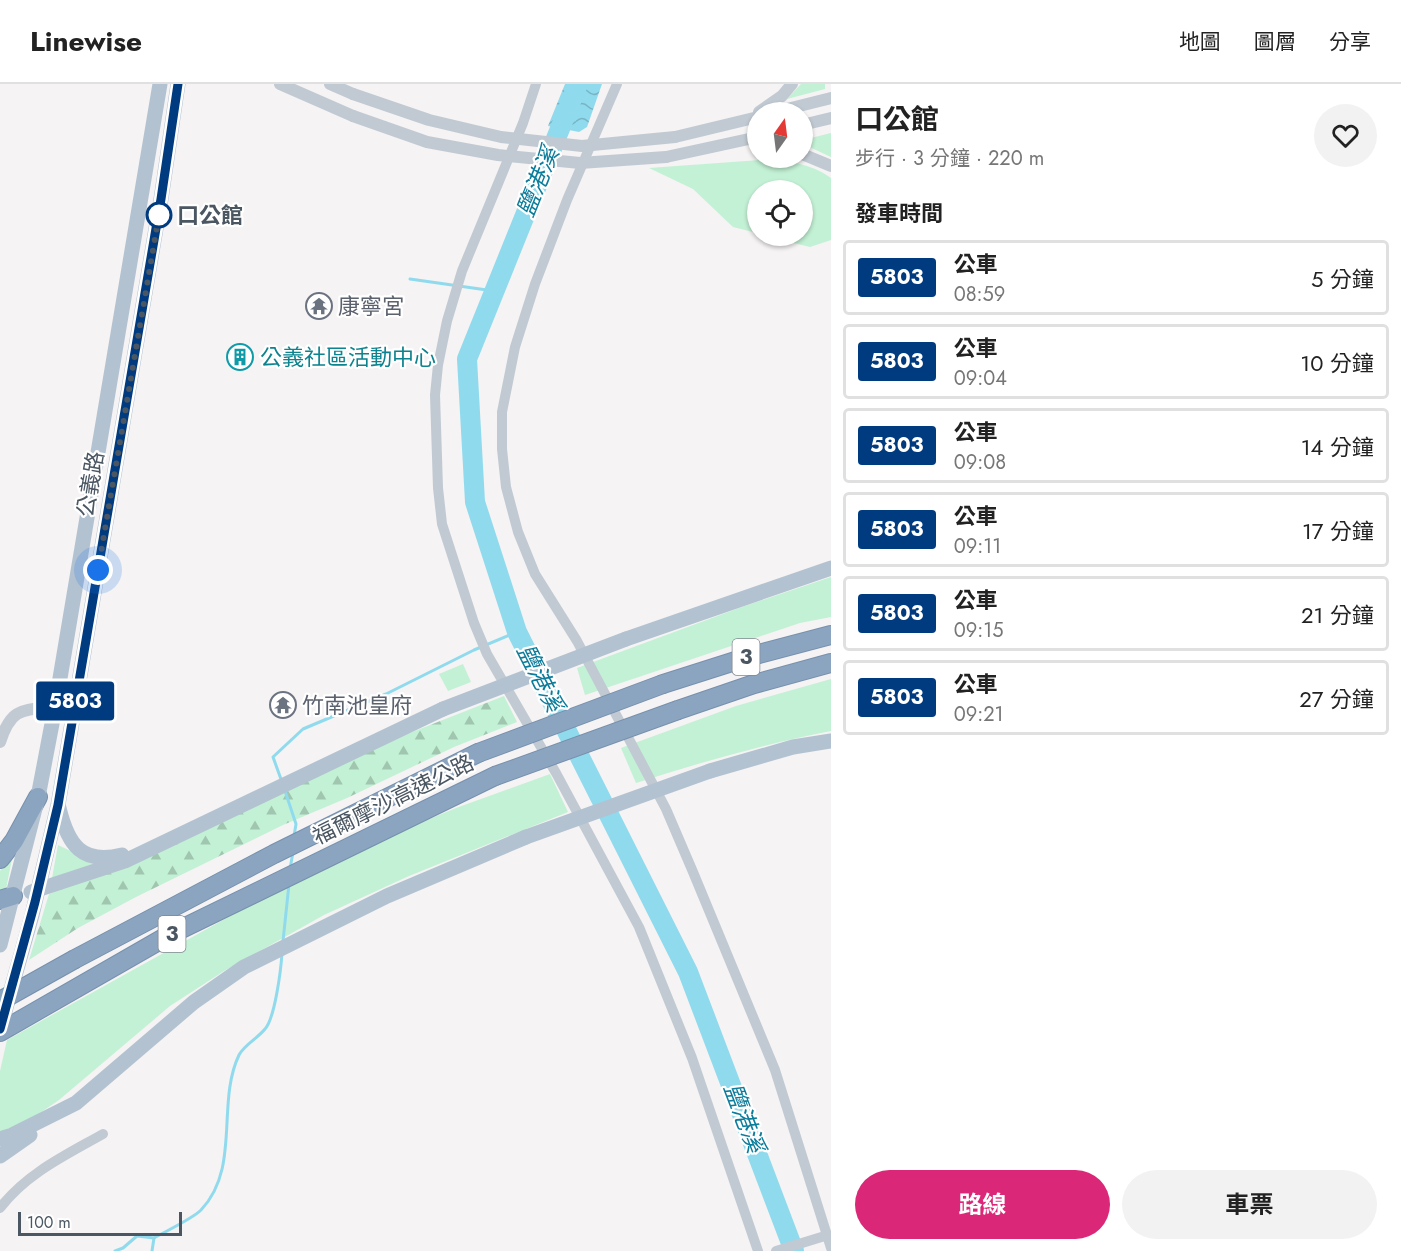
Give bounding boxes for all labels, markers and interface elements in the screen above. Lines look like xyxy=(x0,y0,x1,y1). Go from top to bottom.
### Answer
text: Linewise xyxy=(30,21,142,62)
text: 地圖 xyxy=(1179,27,1221,57)
text: 圖層 xyxy=(1254,27,1296,57)
text: 分享 xyxy=(1329,27,1371,57)
text: 口公館 xyxy=(855,99,939,140)
north arrow xyxy=(747,102,813,168)
map controls xyxy=(747,102,813,246)
button: heart xyxy=(1314,104,1377,167)
water label: 鹽港溪 xyxy=(508,139,568,222)
text: 步行 · 3 分鐘 · 220 m xyxy=(855,144,1044,173)
button: locate xyxy=(747,180,813,246)
text: 發車時間 xyxy=(855,197,943,229)
place label: 口公館 xyxy=(177,199,243,231)
marker: 口公館 xyxy=(146,202,172,228)
text: 公車 xyxy=(954,248,998,280)
text: 5803 xyxy=(870,262,924,292)
text: 5 分鐘 xyxy=(1311,263,1374,295)
text: 08:59 xyxy=(954,280,1005,309)
place label: 康寧宮 xyxy=(338,290,404,322)
temple icon: 康寧宮 xyxy=(304,291,334,321)
text: 公車 xyxy=(954,332,998,364)
place label: 公義社區活動中心 xyxy=(260,341,436,373)
building icon: 公義社區活動中心 xyxy=(225,342,255,372)
text: 5803 xyxy=(870,346,924,376)
text: 10 分鐘 xyxy=(1300,347,1374,379)
text: 09:04 xyxy=(954,364,1007,393)
text: 公車 xyxy=(954,416,998,448)
text: 5803 xyxy=(870,430,924,460)
text: 14 分鐘 xyxy=(1301,431,1374,463)
text: 09:08 xyxy=(954,448,1006,477)
street label: 公義路 xyxy=(69,449,111,519)
text: 公車 xyxy=(954,500,998,532)
text: 5803 xyxy=(870,514,924,544)
text: 17 分鐘 xyxy=(1302,515,1374,547)
text: 09:11 xyxy=(954,532,1001,561)
your location xyxy=(83,555,113,585)
text: 公車 xyxy=(954,584,998,616)
text: 5803 xyxy=(870,598,924,628)
text: 21 分鐘 xyxy=(1301,599,1374,631)
text: 09:15 xyxy=(954,616,1003,645)
water label: 鹽港溪 xyxy=(509,638,574,720)
road number: 3 xyxy=(732,639,760,675)
text: 公車 xyxy=(954,668,998,700)
line badge: 5803 xyxy=(33,682,117,720)
text: 5803 xyxy=(870,682,924,712)
text: 27 分鐘 xyxy=(1299,683,1374,715)
text: 5803 xyxy=(48,686,102,716)
place label: 竹南池皇府 xyxy=(302,689,412,721)
temple icon: 竹南池皇府 xyxy=(268,690,298,720)
text: 09:21 xyxy=(954,700,1004,729)
street label: 福爾摩沙高速公路 xyxy=(307,746,479,852)
road number: 3 xyxy=(158,916,186,952)
water label: 鹽港溪 xyxy=(715,1078,775,1161)
button: 路線 xyxy=(855,1170,1110,1239)
button: 車票 xyxy=(1122,1170,1377,1239)
scale bar xyxy=(18,1209,182,1236)
text: 100 m xyxy=(27,1211,71,1234)

